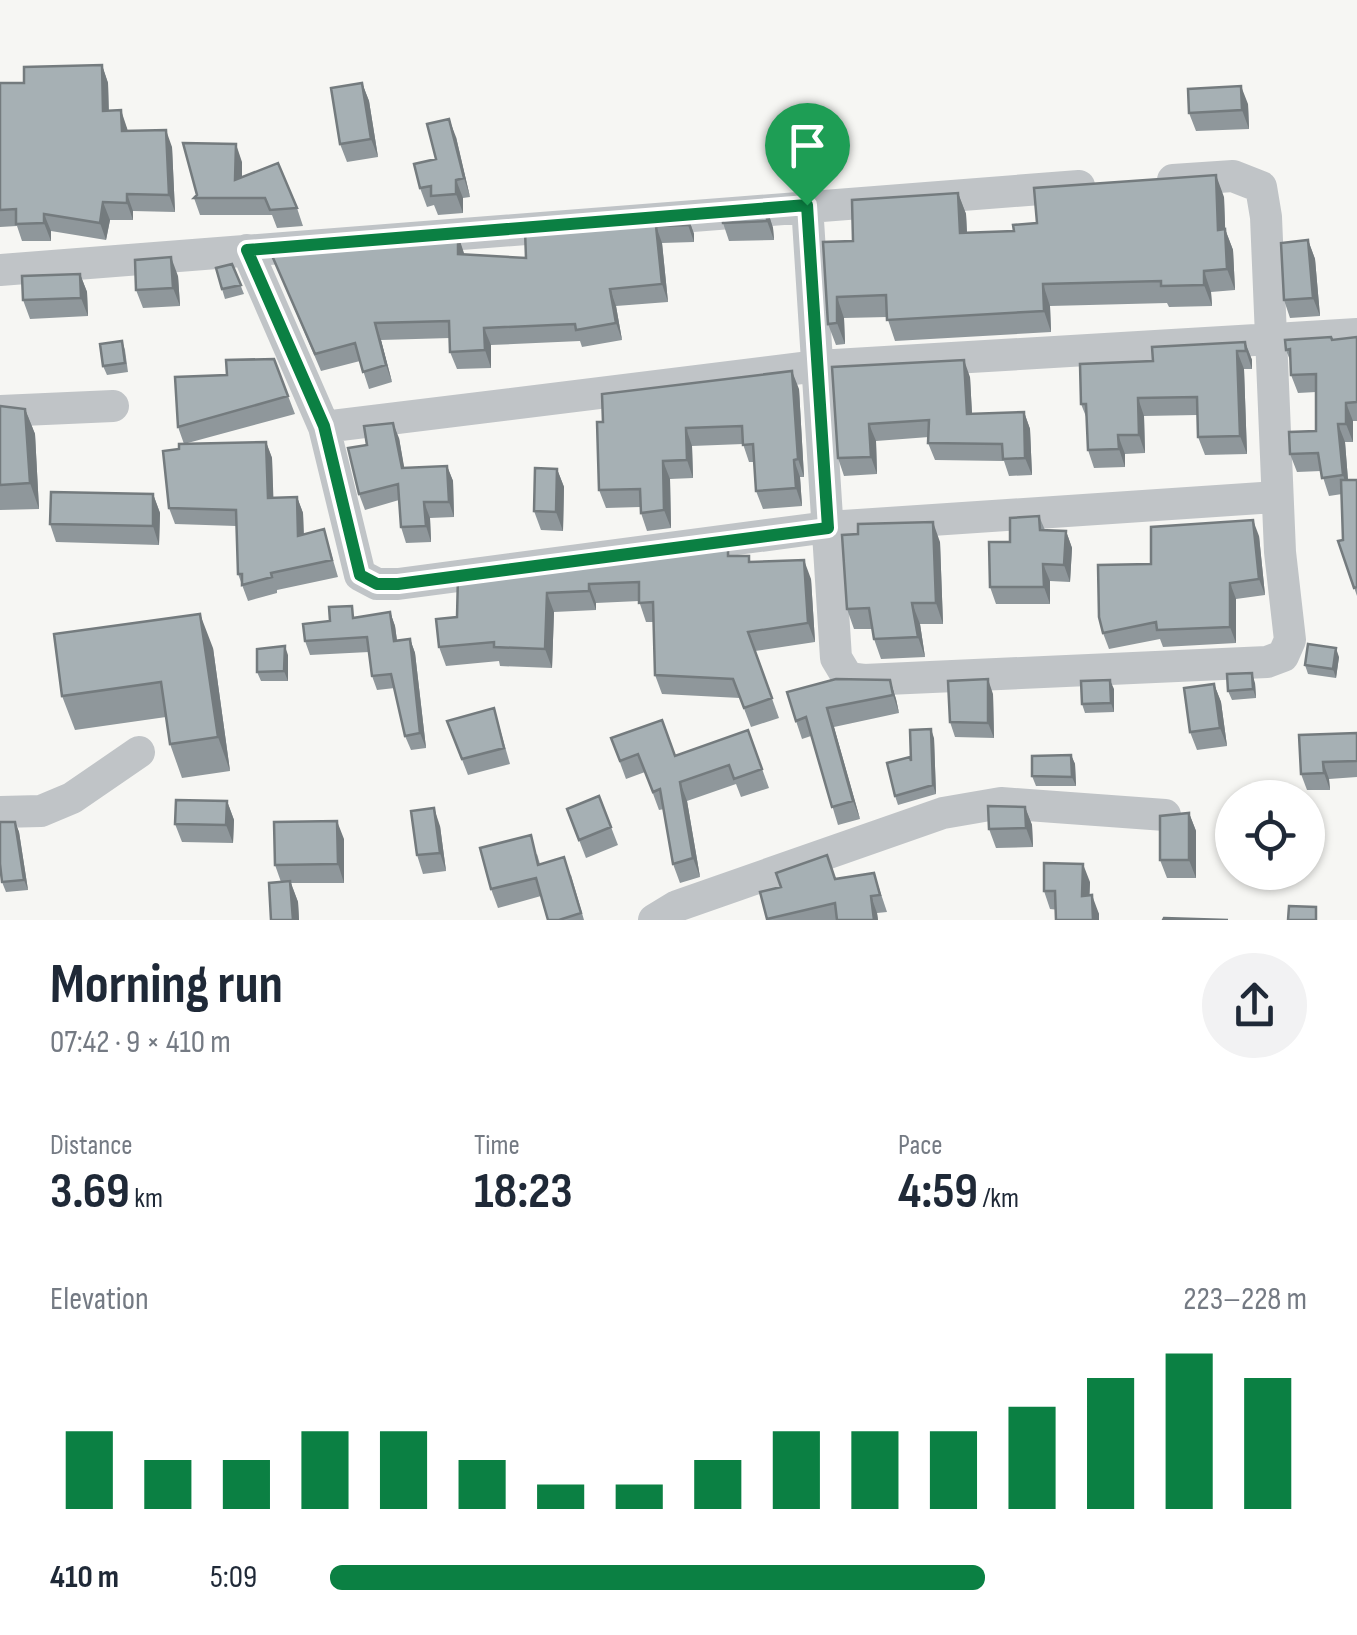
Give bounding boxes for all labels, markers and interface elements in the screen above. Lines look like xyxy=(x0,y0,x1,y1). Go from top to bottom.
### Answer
pin xyxy=(765,103,850,206)
icon: arrive xyxy=(780,118,835,173)
map controls xyxy=(1215,780,1325,890)
button: locate xyxy=(1215,780,1325,890)
text: Morning run xyxy=(50,952,283,1019)
button: share xyxy=(1202,953,1307,1058)
text: 07:42 · 9 × 410 m xyxy=(50,1023,231,1062)
text: Distance xyxy=(50,1129,133,1162)
text: Time xyxy=(474,1129,520,1162)
text: Pace xyxy=(898,1129,943,1162)
text: 3.69 xyxy=(50,1162,130,1222)
text: 18:23 xyxy=(474,1162,573,1222)
text: 4:59 xyxy=(898,1162,978,1222)
text: km xyxy=(130,1182,163,1215)
text: /km xyxy=(978,1182,1019,1215)
text: Elevation xyxy=(50,1280,149,1319)
text: 223–228 m xyxy=(1183,1280,1307,1319)
text: 410 m xyxy=(50,1558,119,1597)
text: 5:09 xyxy=(210,1558,257,1597)

